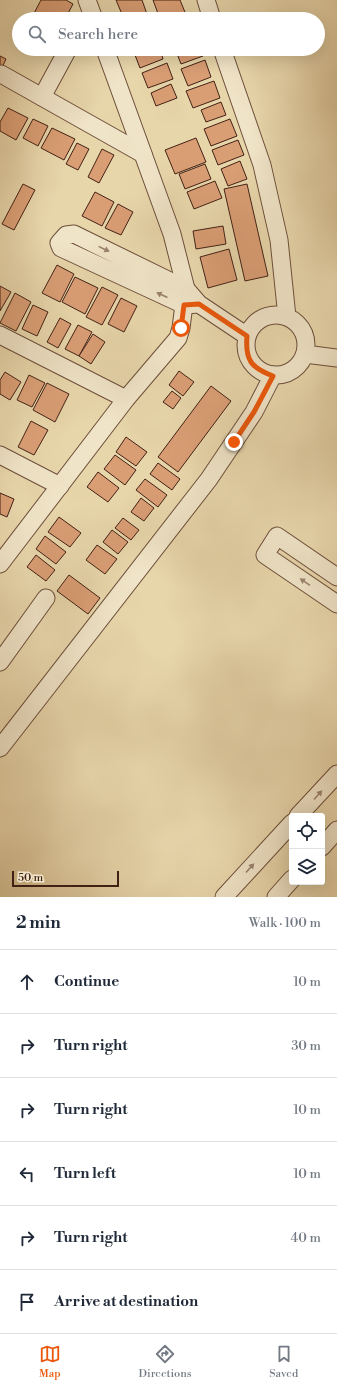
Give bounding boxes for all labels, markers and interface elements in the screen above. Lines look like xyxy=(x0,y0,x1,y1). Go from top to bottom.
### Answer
search box xyxy=(12,12,325,56)
icon: search xyxy=(26,23,48,45)
text: Search here xyxy=(58,25,138,44)
one-way arrow xyxy=(99,246,110,252)
one-way arrow xyxy=(157,292,168,298)
route start xyxy=(172,319,190,337)
route end xyxy=(225,433,243,451)
one-way arrow xyxy=(300,578,310,586)
one-way arrow xyxy=(313,790,322,800)
map controls xyxy=(289,813,325,885)
button: locate xyxy=(289,813,325,849)
button: layers xyxy=(289,849,325,885)
one-way arrow xyxy=(246,863,255,873)
scale bar xyxy=(12,869,119,888)
text: 50 m xyxy=(18,871,43,885)
text: 2 min xyxy=(16,912,61,934)
text: Walk · 100 m xyxy=(249,915,321,931)
icon: ahead xyxy=(16,971,38,993)
text: Continue xyxy=(54,972,119,991)
text: 10 m xyxy=(293,974,321,990)
icon: right xyxy=(16,1035,38,1057)
text: Turn right xyxy=(54,1036,128,1055)
text: 30 m xyxy=(291,1038,321,1054)
icon: right xyxy=(16,1099,38,1121)
text: Turn right xyxy=(54,1100,128,1119)
text: 10 m xyxy=(293,1102,321,1118)
icon: left xyxy=(16,1163,38,1185)
text: Turn left xyxy=(54,1164,116,1183)
text: 10 m xyxy=(293,1166,321,1182)
icon: right xyxy=(16,1227,38,1249)
text: Turn right xyxy=(54,1228,128,1247)
text: 40 m xyxy=(291,1230,321,1246)
icon: arrive xyxy=(16,1291,38,1313)
text: Arrive at destination xyxy=(54,1292,198,1311)
tab: Map xyxy=(39,1343,61,1381)
tab: Directions xyxy=(139,1343,192,1381)
tab: Saved xyxy=(269,1343,298,1381)

